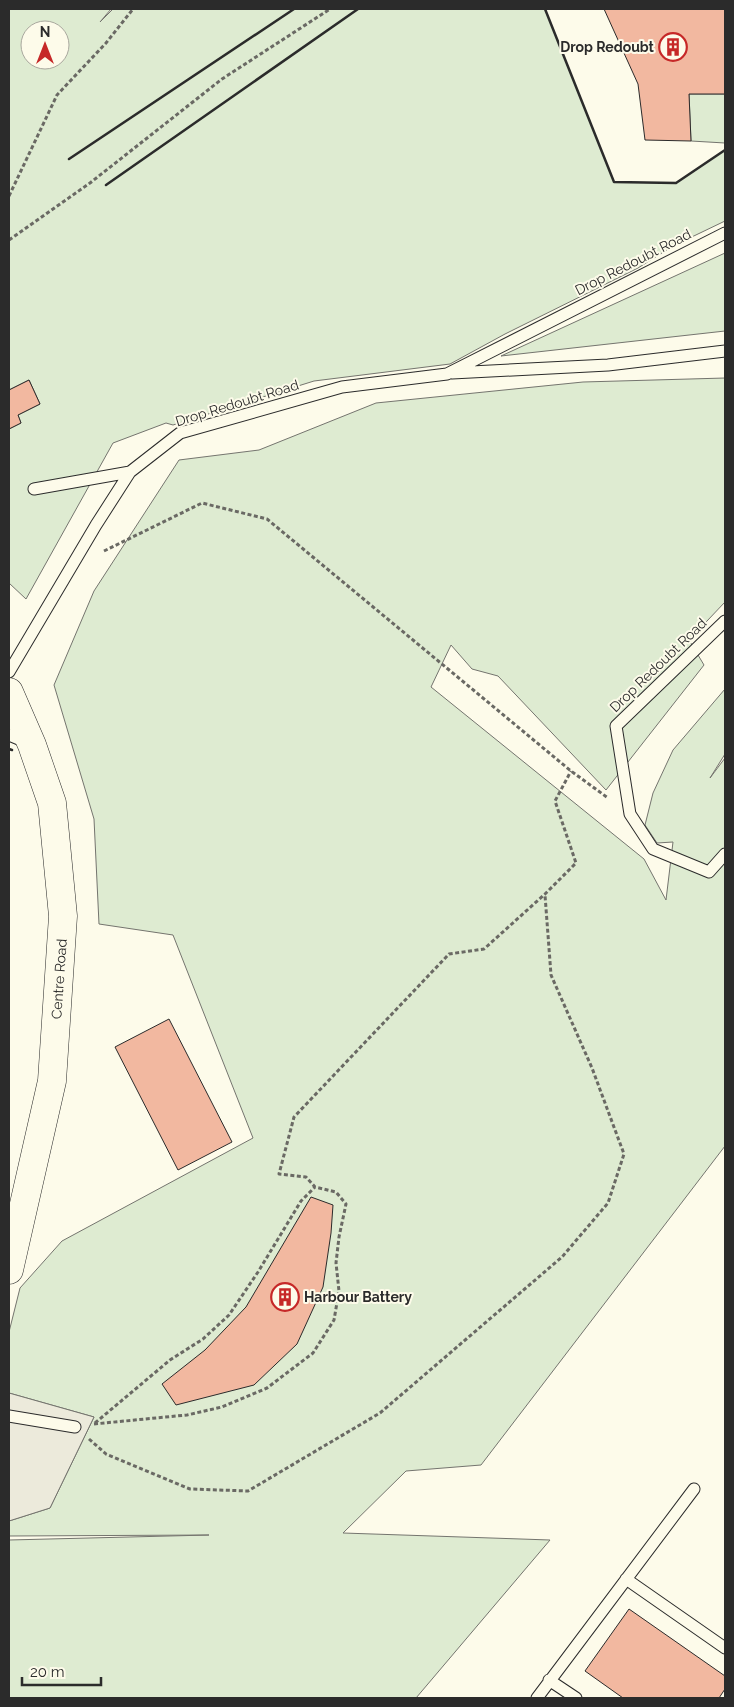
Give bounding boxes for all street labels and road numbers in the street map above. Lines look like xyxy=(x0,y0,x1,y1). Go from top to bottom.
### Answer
street label: Drop Redoubt Road xyxy=(572,226,694,298)
street label: Drop Redoubt Road xyxy=(173,377,301,429)
street label: Drop Redoubt Road xyxy=(606,615,710,715)
street label: Centre Road xyxy=(48,938,70,1020)

